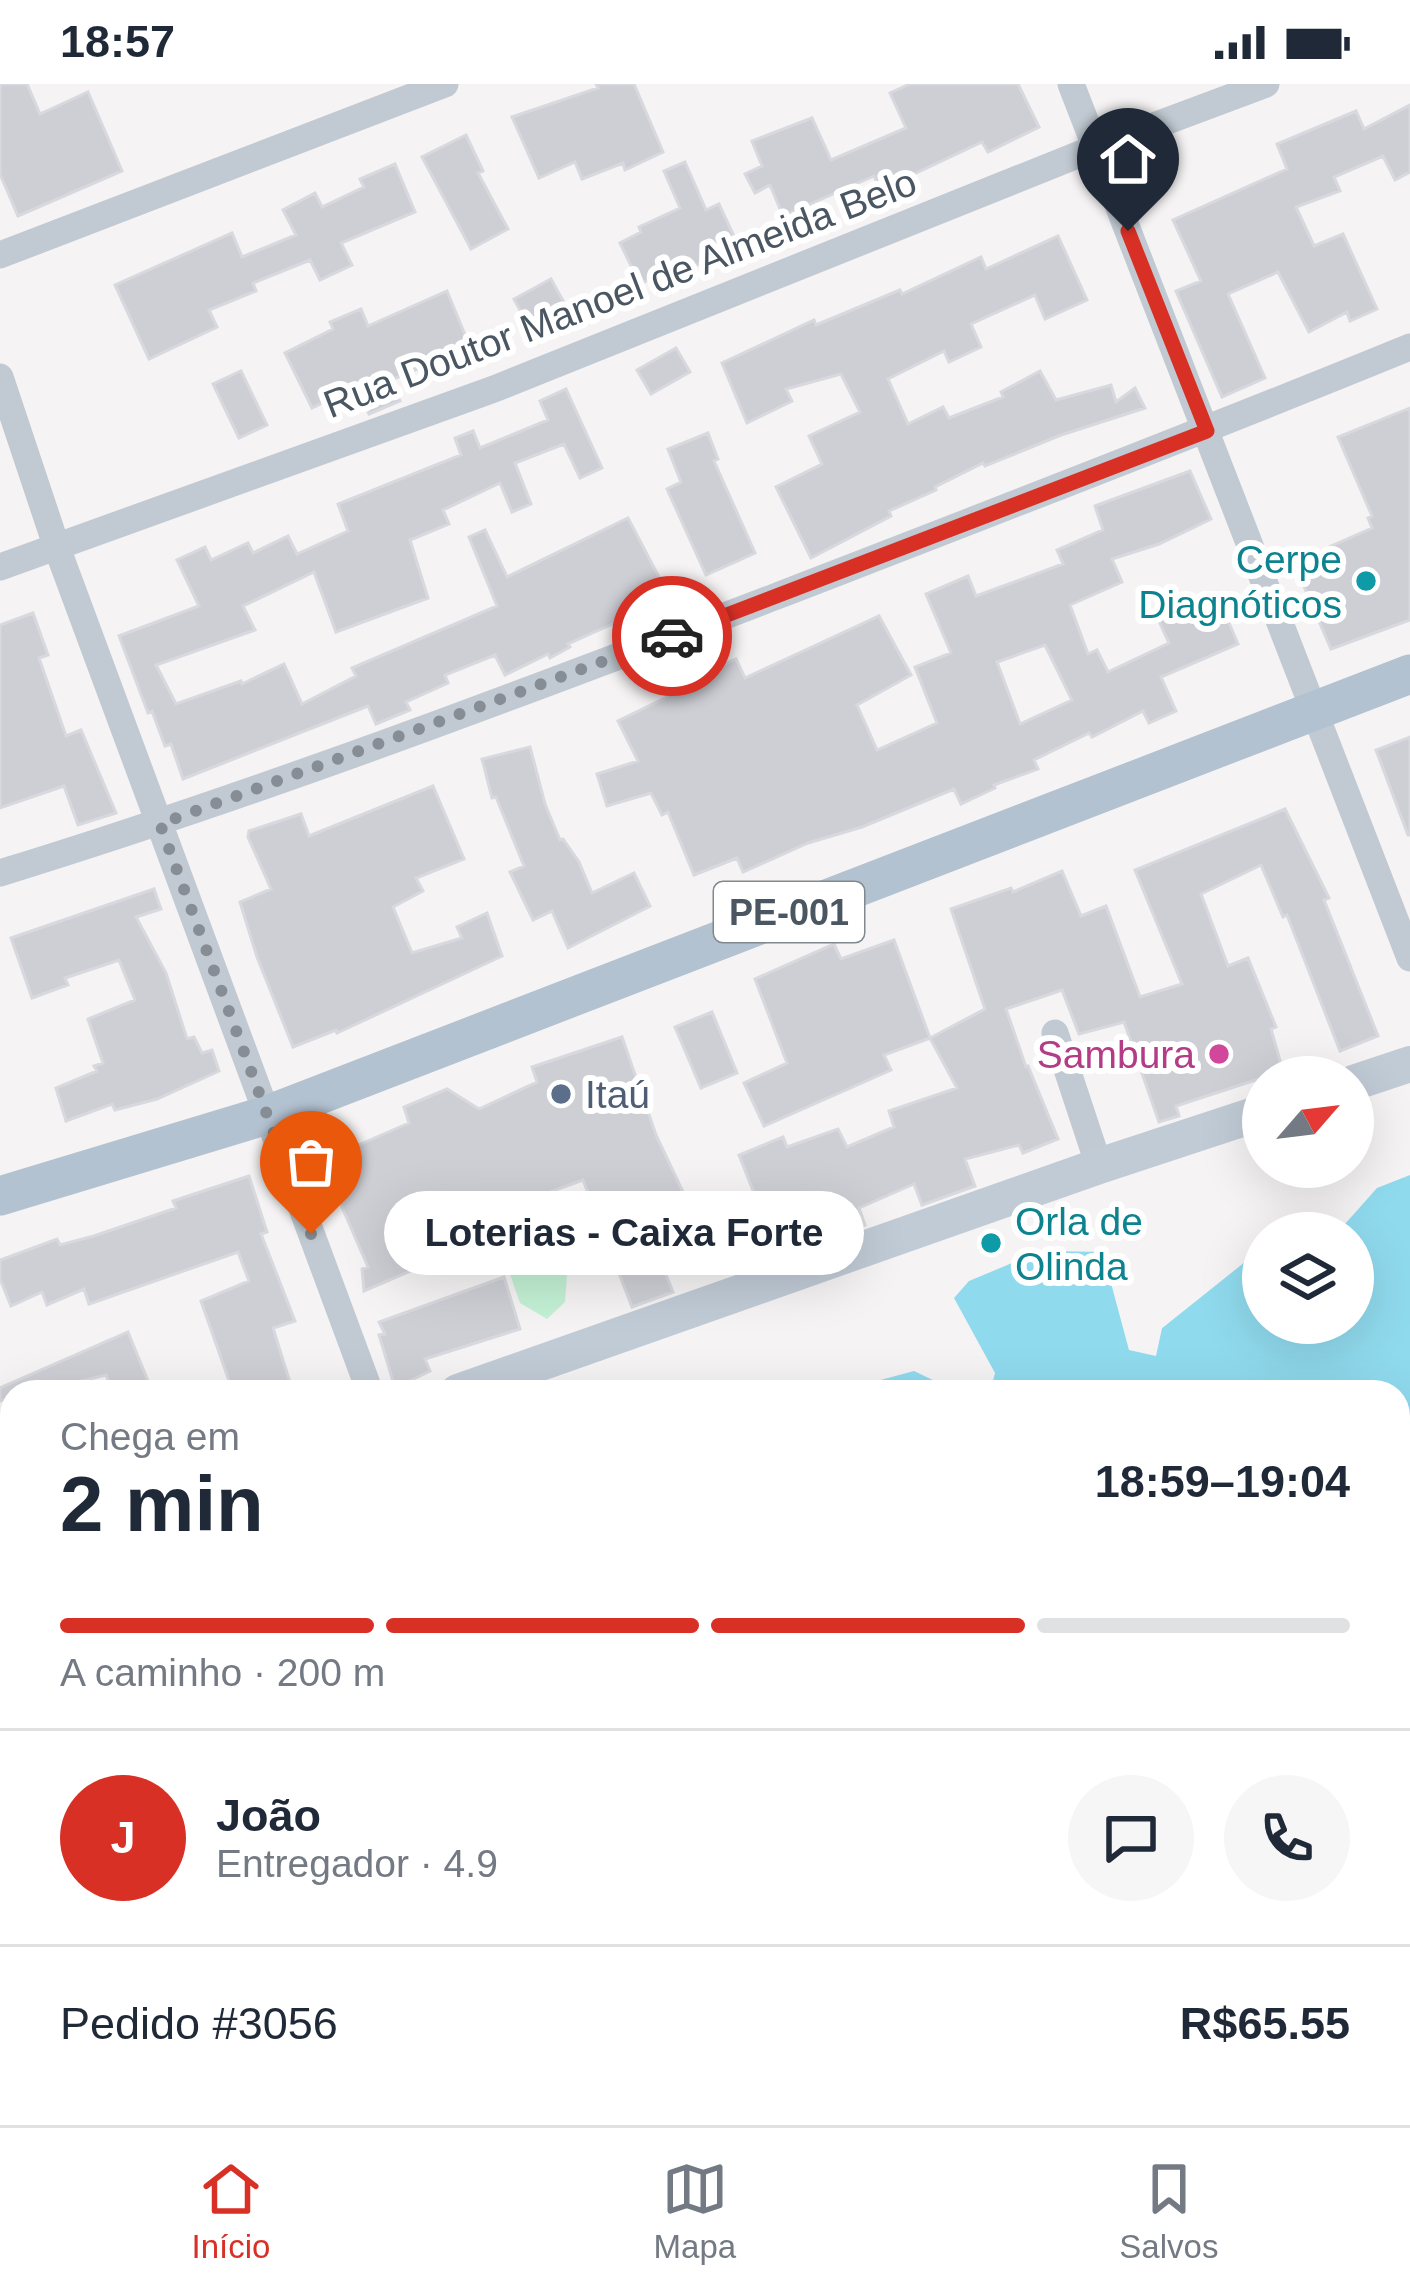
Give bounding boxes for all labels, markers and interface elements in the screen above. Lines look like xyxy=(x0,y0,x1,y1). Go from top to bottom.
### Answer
text: 18:57 xyxy=(60,16,175,67)
pin xyxy=(1077,108,1179,231)
icon: home xyxy=(1095,126,1161,192)
street label: Rua Doutor Manoel de Almeida Belo xyxy=(318,160,922,426)
place label: Cerpe Diagnóticos xyxy=(1138,538,1342,626)
marker: Cerpe Diagnóticos xyxy=(1353,568,1379,594)
courier xyxy=(612,576,732,696)
icon: car xyxy=(639,603,705,669)
road number: PE-001 xyxy=(714,882,864,942)
place label: Sambura xyxy=(1037,1033,1195,1076)
marker: Sambura xyxy=(1206,1041,1232,1067)
north arrow xyxy=(1242,1056,1374,1188)
map controls xyxy=(1242,1056,1374,1344)
place label: Itaú xyxy=(585,1073,650,1116)
marker: Itaú xyxy=(548,1081,574,1107)
pin xyxy=(260,1111,362,1234)
icon: bag xyxy=(278,1129,344,1195)
callout: Loterias - Caixa Forte xyxy=(383,1192,863,1276)
place label: Orla de Olinda xyxy=(1015,1200,1143,1288)
text: Loterias - Caixa Forte xyxy=(425,1211,823,1254)
button: layers xyxy=(1242,1212,1374,1344)
marker: Orla de Olinda xyxy=(978,1230,1004,1256)
text: Chega em xyxy=(60,1415,240,1458)
text: 18:59–19:04 xyxy=(1095,1456,1350,1507)
text: 2 min xyxy=(60,1460,264,1548)
text: A caminho · 200 m xyxy=(60,1651,385,1694)
button: chat xyxy=(1068,1775,1194,1901)
button: phone xyxy=(1224,1775,1350,1901)
text: João xyxy=(216,1790,321,1841)
text: J xyxy=(110,1812,136,1863)
text: Entregador · 4.9 xyxy=(216,1842,498,1885)
text: Pedido #3056 xyxy=(60,1998,338,2049)
text: R$65.55 xyxy=(1180,1998,1350,2049)
tab: Início xyxy=(192,2156,270,2266)
tab: Mapa xyxy=(654,2156,736,2266)
tab: Salvos xyxy=(1119,2156,1218,2266)

